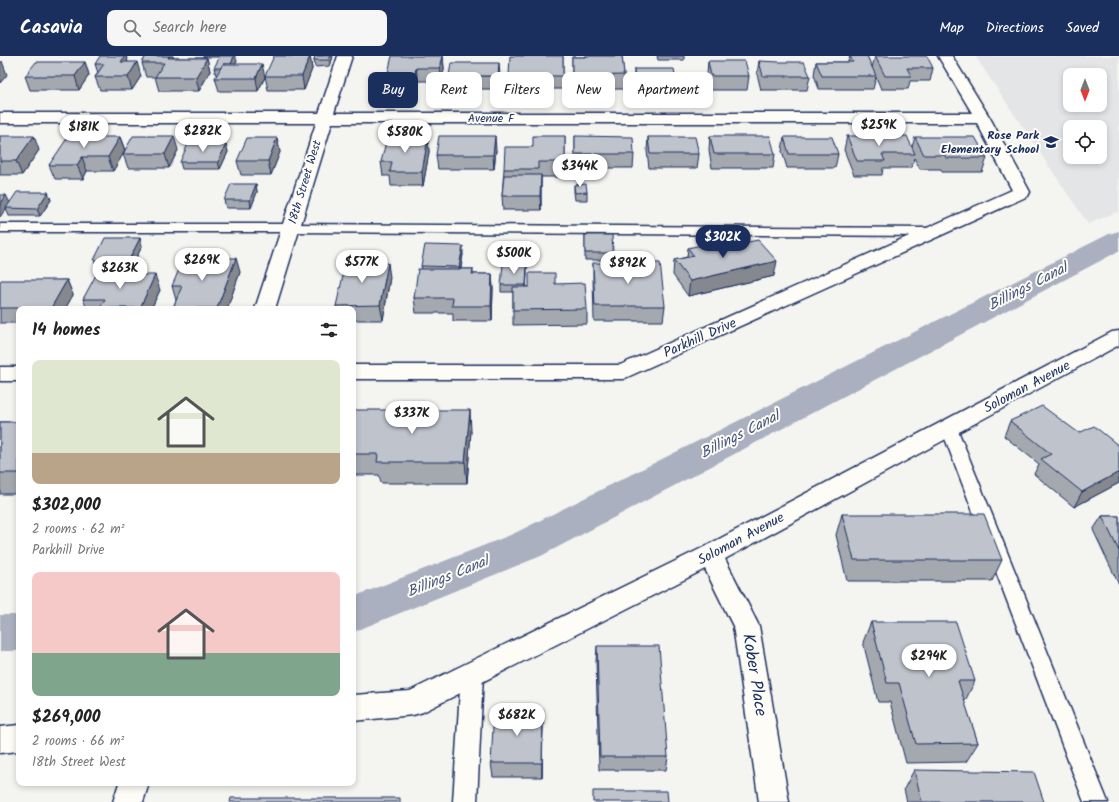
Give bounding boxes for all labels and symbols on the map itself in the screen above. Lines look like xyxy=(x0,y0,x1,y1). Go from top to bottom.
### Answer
north arrow xyxy=(1063,68,1107,112)
street label: Avenue F xyxy=(468,109,516,128)
pin: $259K xyxy=(851,113,907,147)
pin: $181K xyxy=(56,115,112,149)
pin: $282K xyxy=(175,119,231,153)
pin: $580K xyxy=(377,120,433,154)
place label: Rose Park Elementary School xyxy=(941,126,1040,159)
school or university icon: Rose Park Elementary School xyxy=(1042,133,1060,151)
street label: 18th Street West xyxy=(283,137,327,226)
pin: $344K xyxy=(552,154,608,188)
pin: $302K xyxy=(695,225,751,259)
pin: $500K xyxy=(486,241,542,275)
pin: $269K xyxy=(174,248,230,282)
pin: $577K xyxy=(334,250,390,284)
pin: $892K xyxy=(600,251,656,285)
water label: Billings Canal xyxy=(984,255,1075,317)
pin: $263K xyxy=(92,256,148,290)
street label: Parkhill Drive xyxy=(660,312,741,364)
street label: Soloman Avenue xyxy=(980,355,1075,419)
pin: $337K xyxy=(384,401,440,435)
water label: Billings Canal xyxy=(696,403,787,465)
street label: Soloman Avenue xyxy=(694,507,789,571)
water label: Billings Canal xyxy=(403,548,496,604)
street label: Kober Place xyxy=(734,632,774,719)
pin: $294K xyxy=(901,644,957,678)
pin: $682K xyxy=(489,703,545,737)

